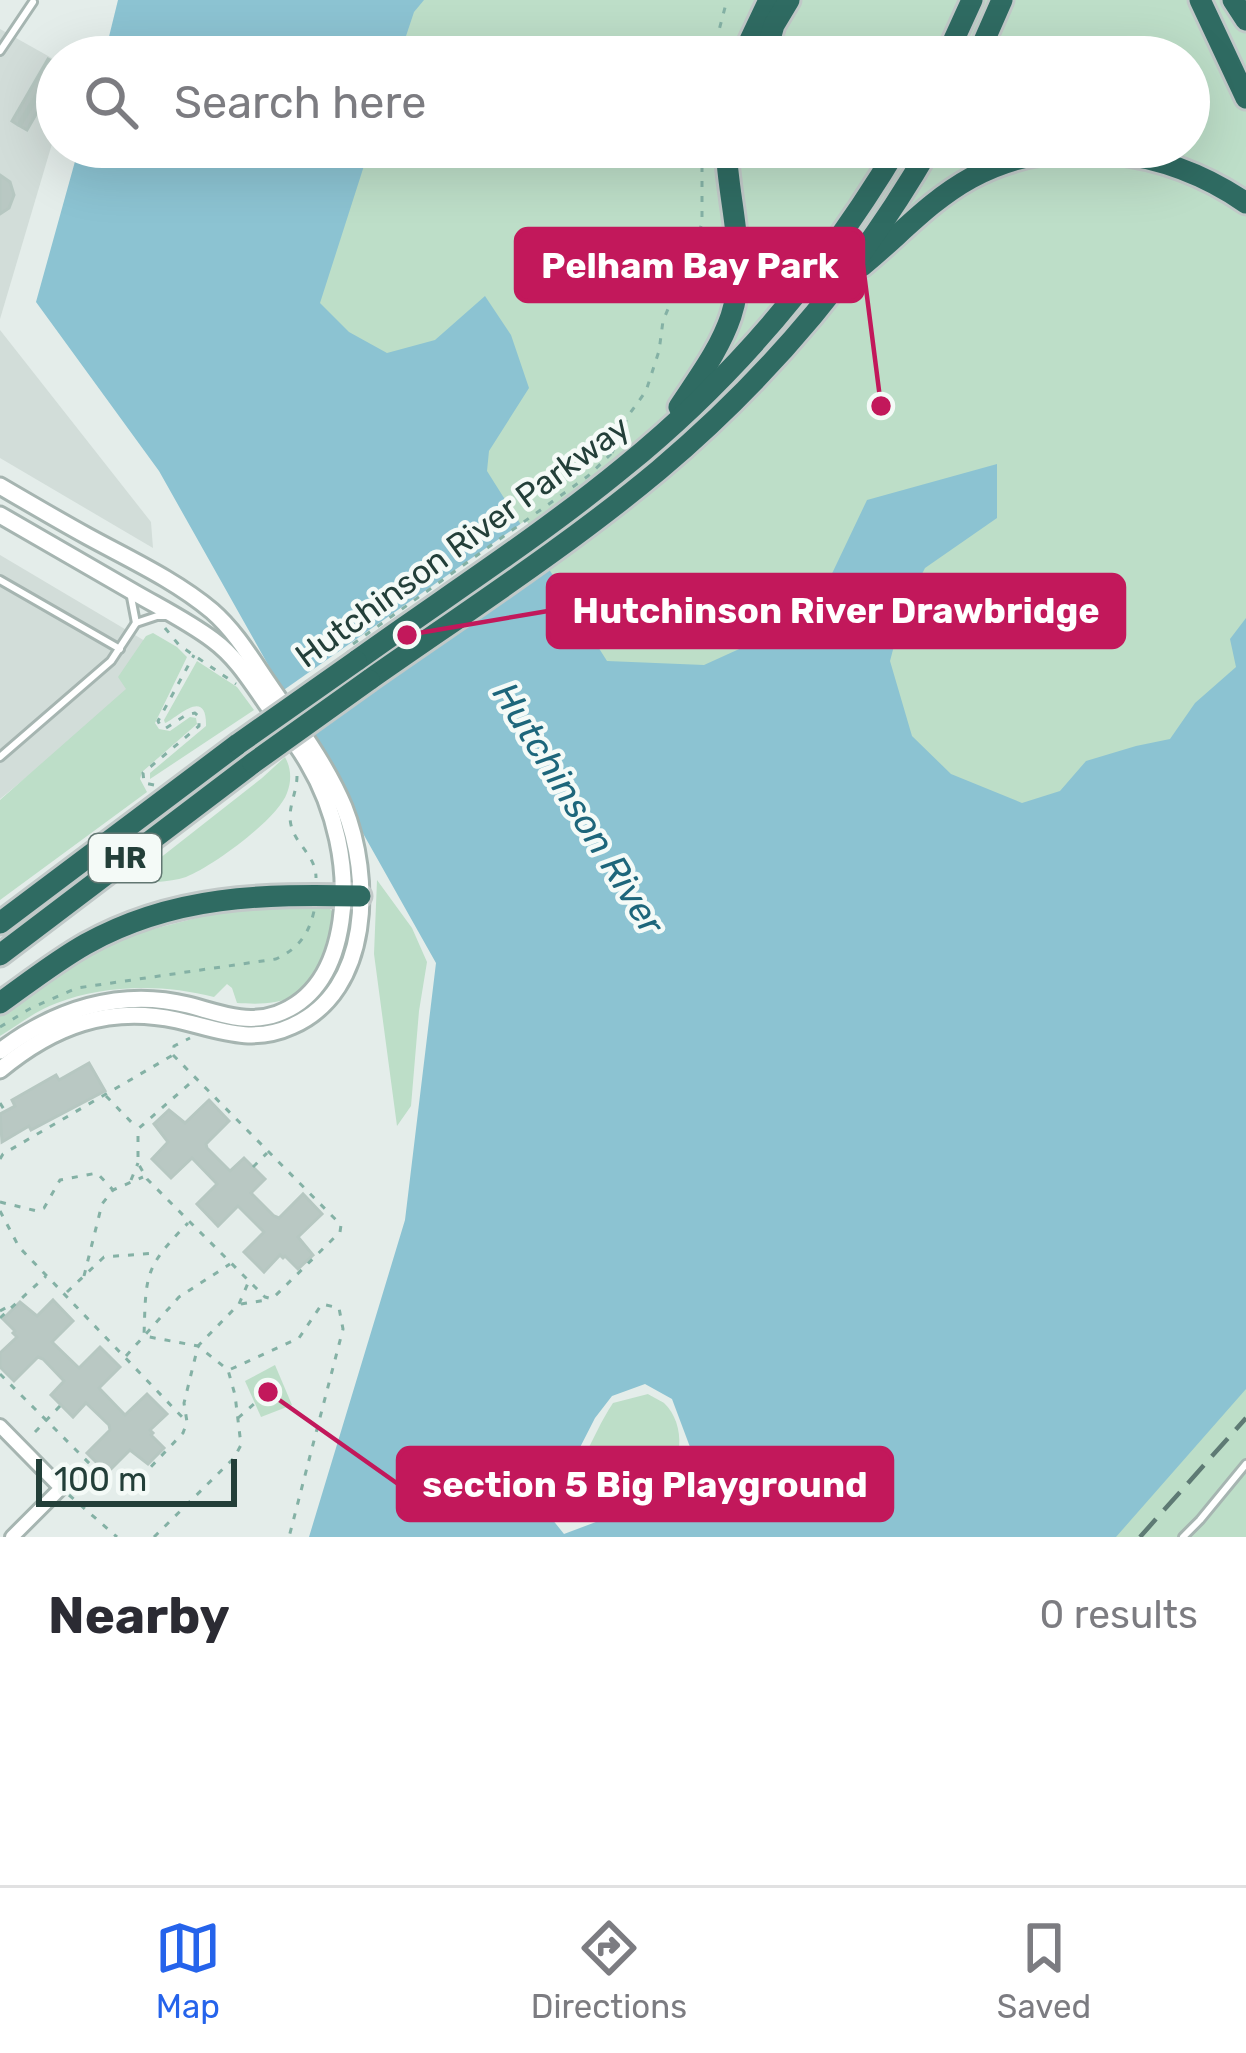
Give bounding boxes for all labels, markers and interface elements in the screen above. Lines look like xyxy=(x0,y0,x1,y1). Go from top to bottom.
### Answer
search box xyxy=(36,36,1210,168)
icon: search xyxy=(78,69,144,135)
text: Search here xyxy=(174,76,426,129)
callout: Pelham Bay Park xyxy=(516,229,863,301)
text: Pelham Bay Park xyxy=(541,244,839,287)
street label: Hutchinson River Parkway xyxy=(288,407,637,676)
callout: Hutchinson River Drawbridge xyxy=(548,575,1124,647)
text: Hutchinson River Drawbridge xyxy=(572,589,1100,632)
water label: Hutchinson River xyxy=(484,674,674,943)
road number: HR xyxy=(89,834,161,882)
callout: section 5 Big Playground xyxy=(398,1448,892,1520)
scale bar xyxy=(36,1453,237,1506)
text: 100 m xyxy=(54,1460,147,1499)
text: section 5 Big Playground xyxy=(422,1463,868,1506)
text: Nearby xyxy=(48,1585,230,1646)
text: 0 results xyxy=(1039,1592,1198,1638)
tab: Map xyxy=(155,1915,221,2026)
tab: Directions xyxy=(531,1915,687,2026)
tab: Saved xyxy=(997,1915,1091,2026)

